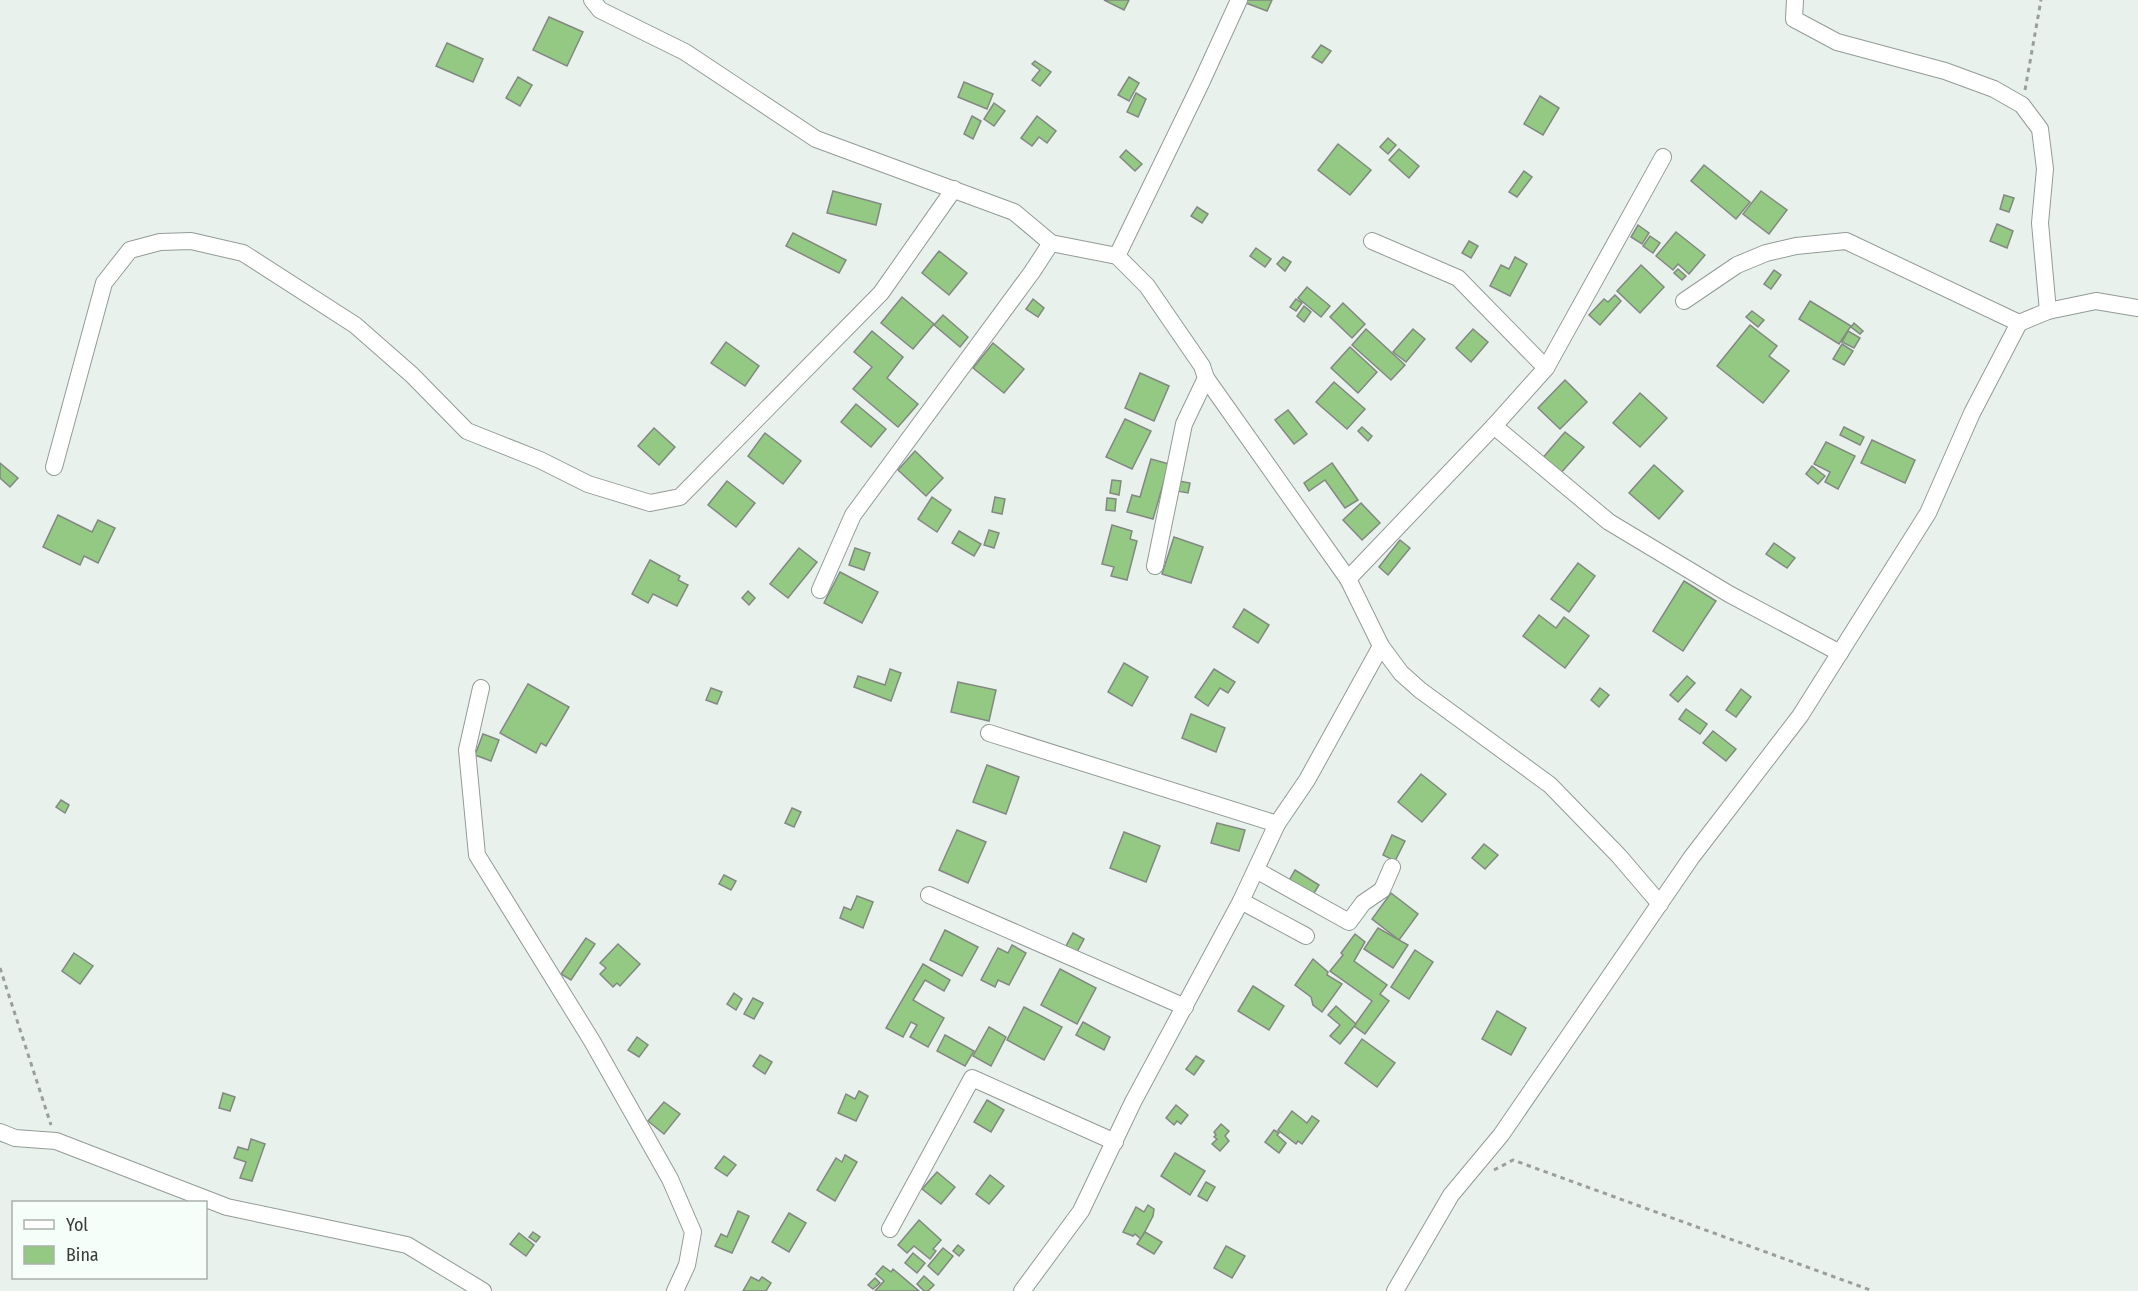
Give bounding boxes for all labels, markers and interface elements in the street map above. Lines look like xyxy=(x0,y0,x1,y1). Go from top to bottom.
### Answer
legend xyxy=(12,1201,207,1279)
text: Yol xyxy=(66,1214,88,1236)
text: Bina xyxy=(66,1244,99,1266)

